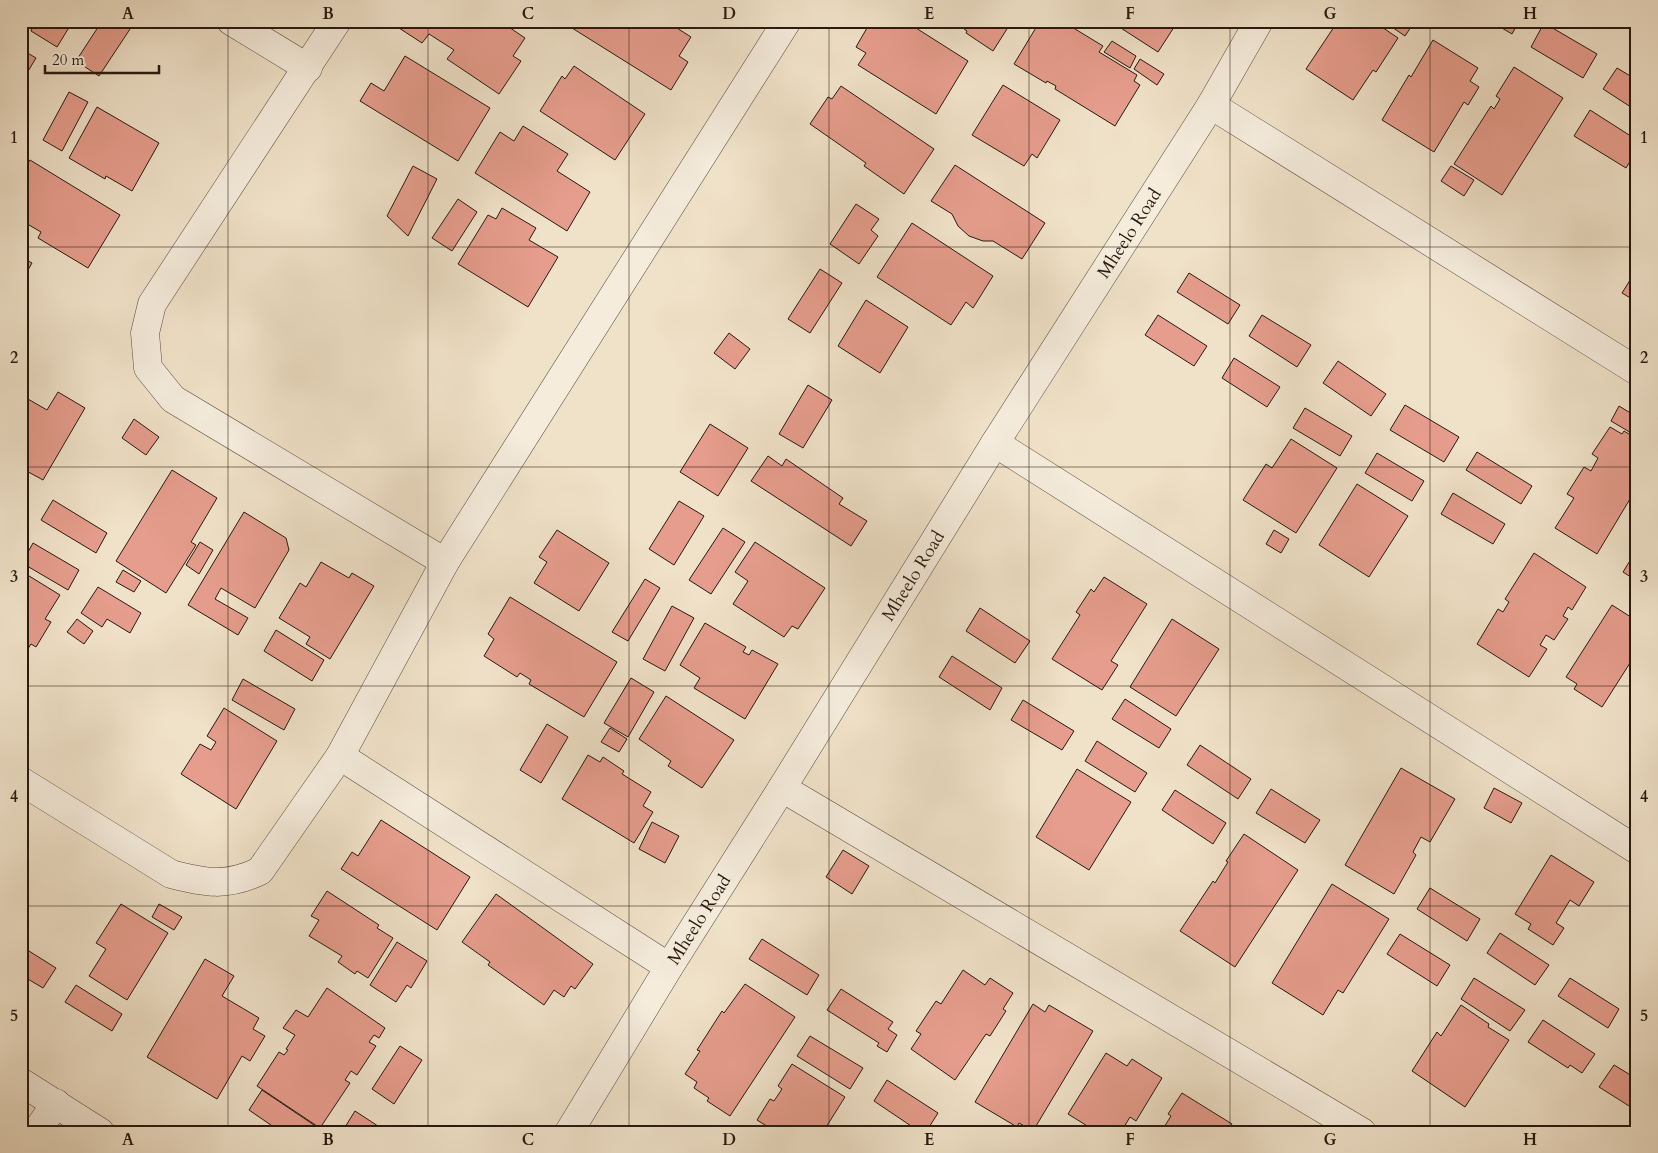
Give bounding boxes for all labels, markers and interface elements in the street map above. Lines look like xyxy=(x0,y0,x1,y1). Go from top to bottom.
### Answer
text: A xyxy=(122,3,134,25)
text: B xyxy=(322,3,334,25)
text: C xyxy=(522,3,534,25)
text: D xyxy=(722,3,736,25)
text: E xyxy=(924,3,934,25)
text: F xyxy=(1125,3,1135,25)
text: G xyxy=(1323,3,1337,25)
text: H xyxy=(1523,3,1537,25)
scale bar xyxy=(45,42,159,74)
text: 20 m xyxy=(52,50,84,70)
text: 1 xyxy=(10,127,18,149)
text: 1 xyxy=(1640,127,1648,149)
street label: Mheelo Road xyxy=(1091,183,1167,283)
text: 2 xyxy=(10,347,18,369)
text: 2 xyxy=(1640,347,1648,369)
street label: Mheelo Road xyxy=(876,525,951,626)
text: 3 xyxy=(10,566,18,588)
text: 3 xyxy=(1640,566,1648,588)
text: 4 xyxy=(10,786,18,808)
text: 4 xyxy=(1640,786,1648,808)
street label: Mheelo Road xyxy=(661,869,737,969)
text: 5 xyxy=(10,1005,18,1027)
text: 5 xyxy=(1640,1005,1648,1027)
text: A xyxy=(122,1129,134,1151)
text: B xyxy=(322,1129,334,1151)
text: C xyxy=(522,1129,534,1151)
text: D xyxy=(722,1129,736,1151)
text: E xyxy=(924,1129,934,1151)
text: F xyxy=(1125,1129,1135,1151)
text: G xyxy=(1323,1129,1337,1151)
text: H xyxy=(1523,1129,1537,1151)

